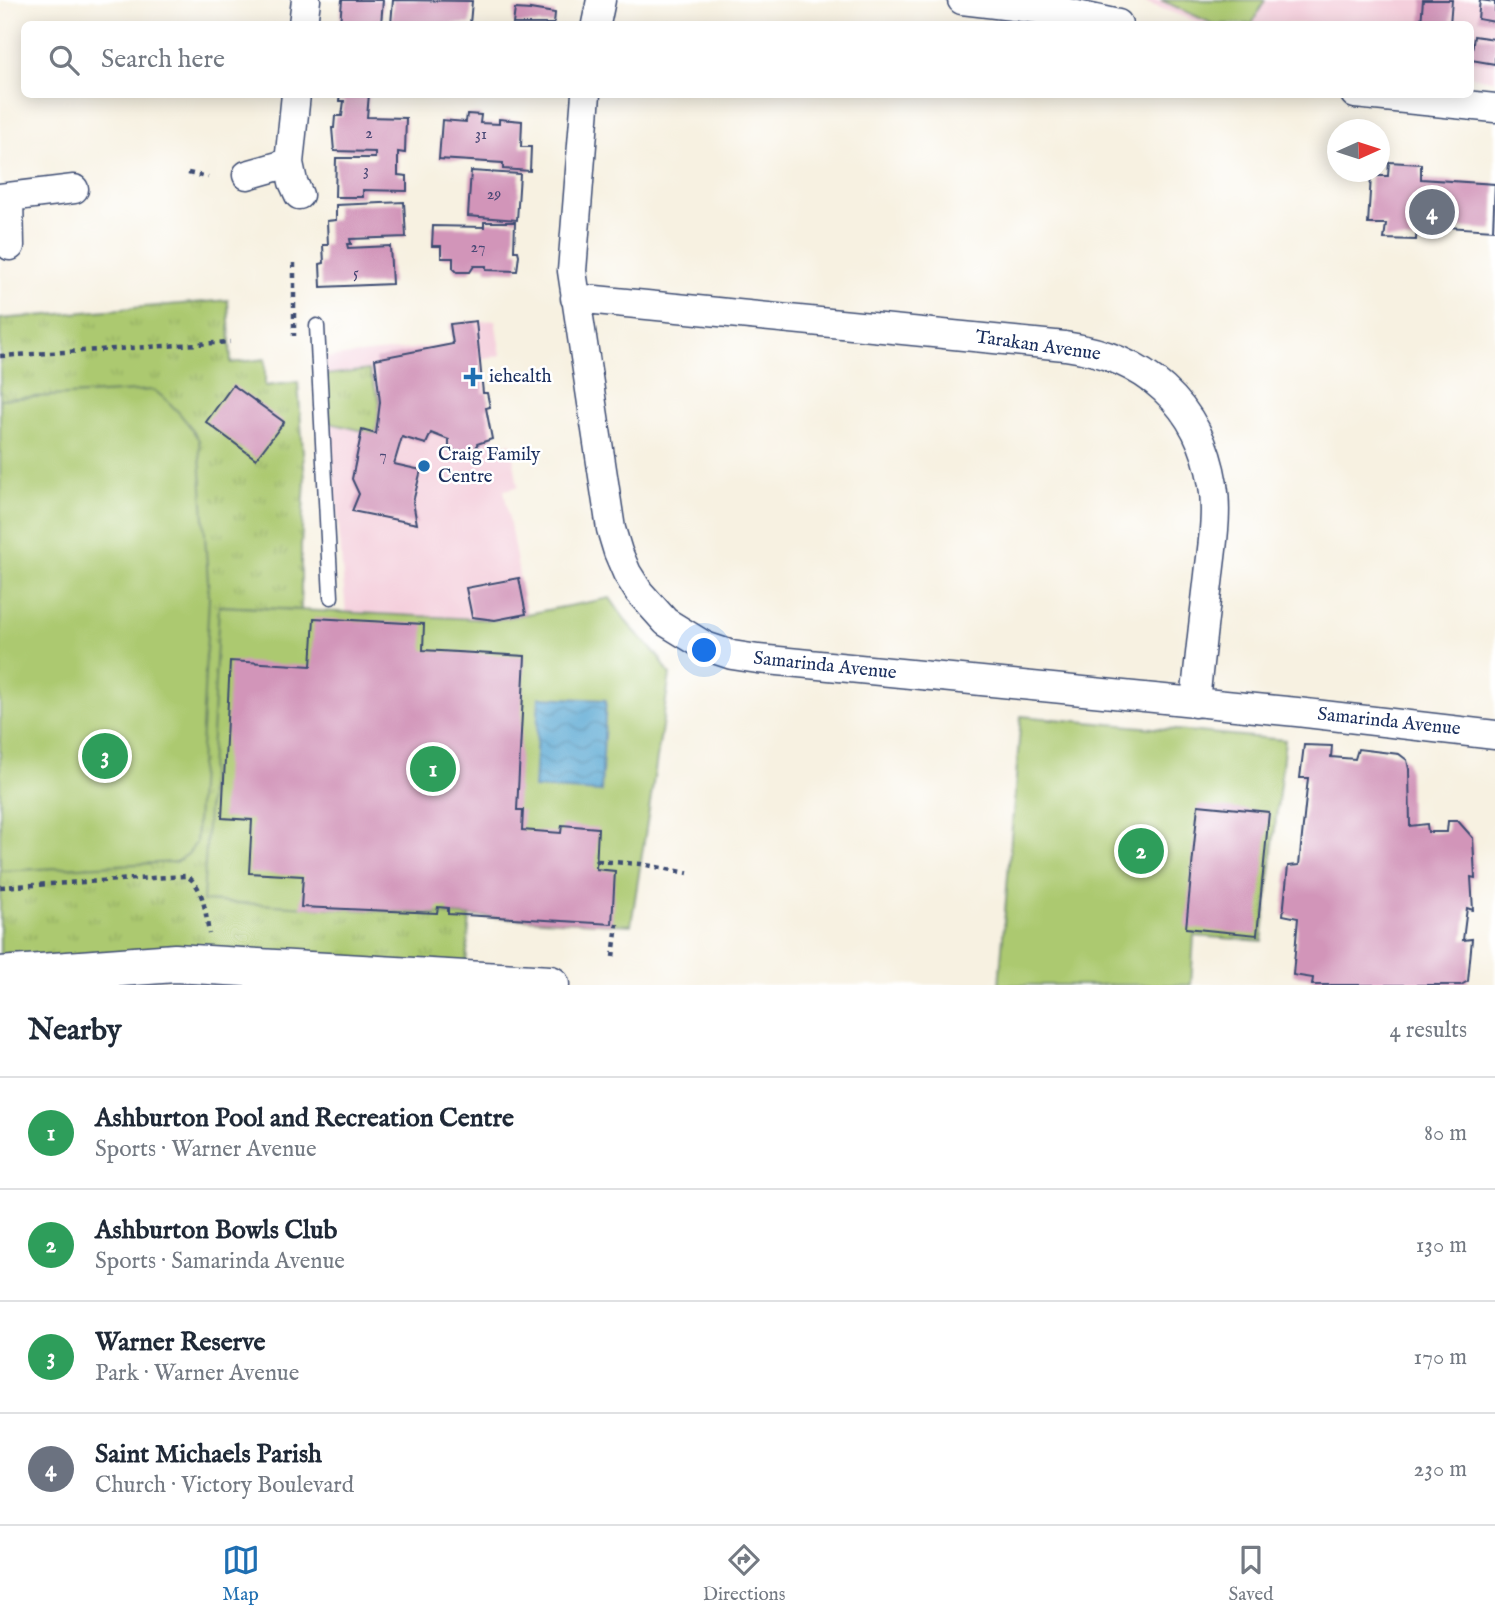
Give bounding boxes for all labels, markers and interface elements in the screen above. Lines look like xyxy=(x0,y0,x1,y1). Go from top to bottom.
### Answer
search box xyxy=(21,21,1474,98)
icon: search xyxy=(45,41,83,79)
text: Search here xyxy=(101,43,225,76)
north arrow xyxy=(1327,119,1390,182)
house number: 2 xyxy=(365,124,373,144)
house number: 31 xyxy=(475,125,487,145)
house number: 3 xyxy=(363,161,369,181)
house number: 29 xyxy=(487,185,501,205)
pin: 4 xyxy=(1409,186,1455,238)
house number: 27 xyxy=(471,238,485,258)
house number: 5 xyxy=(353,264,359,284)
street label: Tarakan Avenue xyxy=(974,325,1103,367)
place label: iehealth xyxy=(489,365,552,389)
marker: iehealth xyxy=(463,367,483,387)
place label: Craig Family Centre xyxy=(438,443,541,489)
house number: 7 xyxy=(379,446,387,466)
marker: Craig Family Centre xyxy=(416,458,432,474)
your location xyxy=(687,633,721,667)
street label: Samarinda Avenue xyxy=(752,647,898,685)
street label: Samarinda Avenue xyxy=(1316,703,1462,741)
pin: 3 xyxy=(82,730,128,782)
pin: 1 xyxy=(410,743,456,795)
pin: 2 xyxy=(1118,825,1164,877)
text: Nearby xyxy=(28,1012,121,1050)
text: 4 results xyxy=(1389,1016,1467,1045)
text: Ashburton Pool and Recreation Centre xyxy=(95,1102,514,1135)
text: 1 xyxy=(47,1119,55,1148)
text: 80 m xyxy=(1424,1119,1467,1148)
text: Sports · Warner Avenue xyxy=(95,1135,317,1164)
text: Ashburton Bowls Club xyxy=(95,1214,337,1247)
text: 2 xyxy=(46,1231,56,1260)
text: 130 m xyxy=(1416,1231,1467,1260)
text: Sports · Samarinda Avenue xyxy=(95,1247,345,1276)
text: Warner Reserve xyxy=(95,1326,266,1359)
text: 3 xyxy=(47,1343,55,1372)
text: 170 m xyxy=(1414,1343,1467,1372)
text: Park · Warner Avenue xyxy=(95,1359,299,1388)
text: Saint Michaels Parish xyxy=(95,1438,322,1471)
text: 4 xyxy=(45,1455,57,1484)
text: 230 m xyxy=(1414,1455,1467,1484)
text: Church · Victory Boulevard xyxy=(95,1471,354,1500)
tab: Map xyxy=(222,1541,260,1607)
tab: Directions xyxy=(703,1541,785,1607)
tab: Saved xyxy=(1228,1541,1273,1607)

